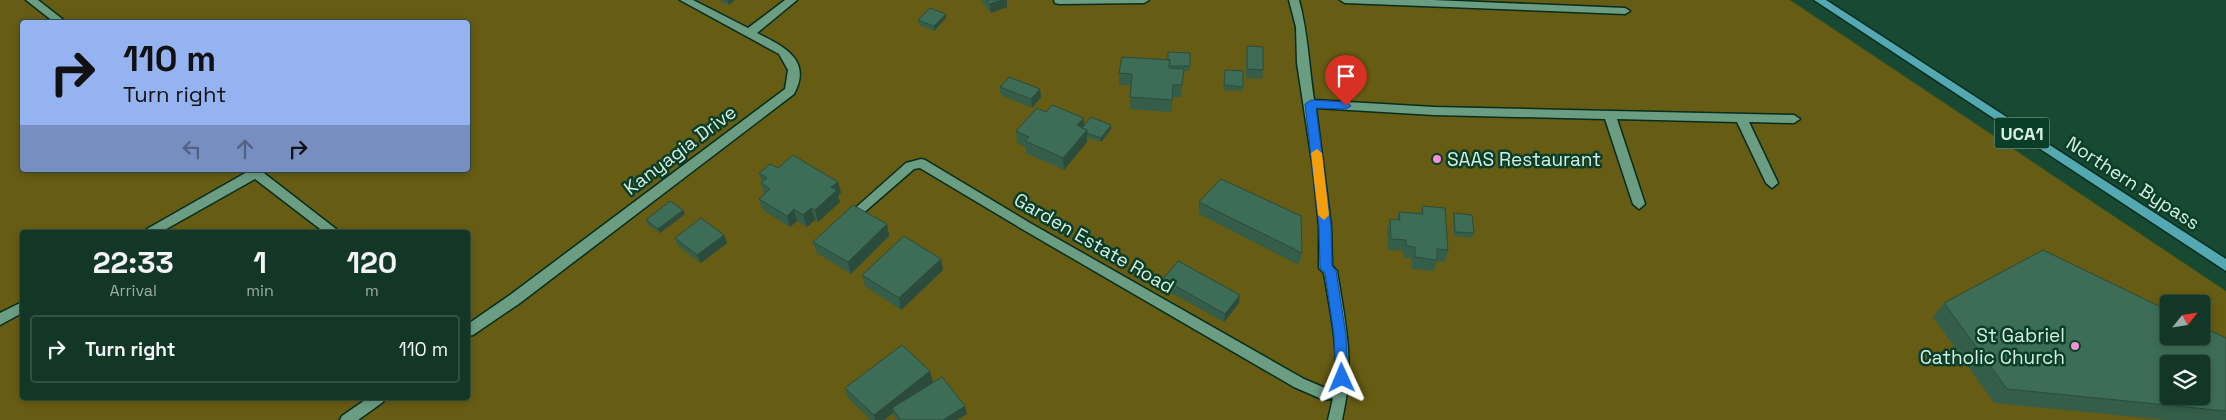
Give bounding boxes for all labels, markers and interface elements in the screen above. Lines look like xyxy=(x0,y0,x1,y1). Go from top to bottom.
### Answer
text: 110 m xyxy=(123,37,216,81)
icon: right xyxy=(40,40,105,105)
pin xyxy=(1325,55,1367,106)
icon: arrive xyxy=(1332,62,1360,90)
text: Turn right xyxy=(123,80,226,108)
street label: Kanyagia Drive xyxy=(619,100,741,200)
road number: UCA1 xyxy=(1994,118,2050,148)
street label: Northern Bypass xyxy=(2062,131,2204,235)
icon: left xyxy=(178,135,206,163)
icon: ahead xyxy=(231,135,259,163)
icon: right xyxy=(284,135,312,163)
place label: SAAS Restaurant xyxy=(1447,147,1601,172)
marker: SAAS Restaurant xyxy=(1431,153,1443,165)
street label: Garden Estate Road xyxy=(1009,187,1179,299)
text: 22:33 xyxy=(93,243,174,282)
text: 1 xyxy=(253,243,267,282)
text: 120 xyxy=(346,243,397,282)
text: Arrival xyxy=(109,280,157,301)
text: min xyxy=(246,280,274,301)
text: m xyxy=(365,280,379,301)
north arrow xyxy=(2160,295,2210,345)
map controls xyxy=(2160,295,2210,405)
place label: St Gabriel Catholic Church xyxy=(1920,323,2065,370)
icon: right xyxy=(42,335,70,363)
text: Turn right xyxy=(85,337,175,362)
text: 110 m xyxy=(399,337,448,362)
marker: St Gabriel Catholic Church xyxy=(2069,340,2081,352)
position arrow xyxy=(1315,351,1367,403)
button: layers xyxy=(2160,355,2210,405)

